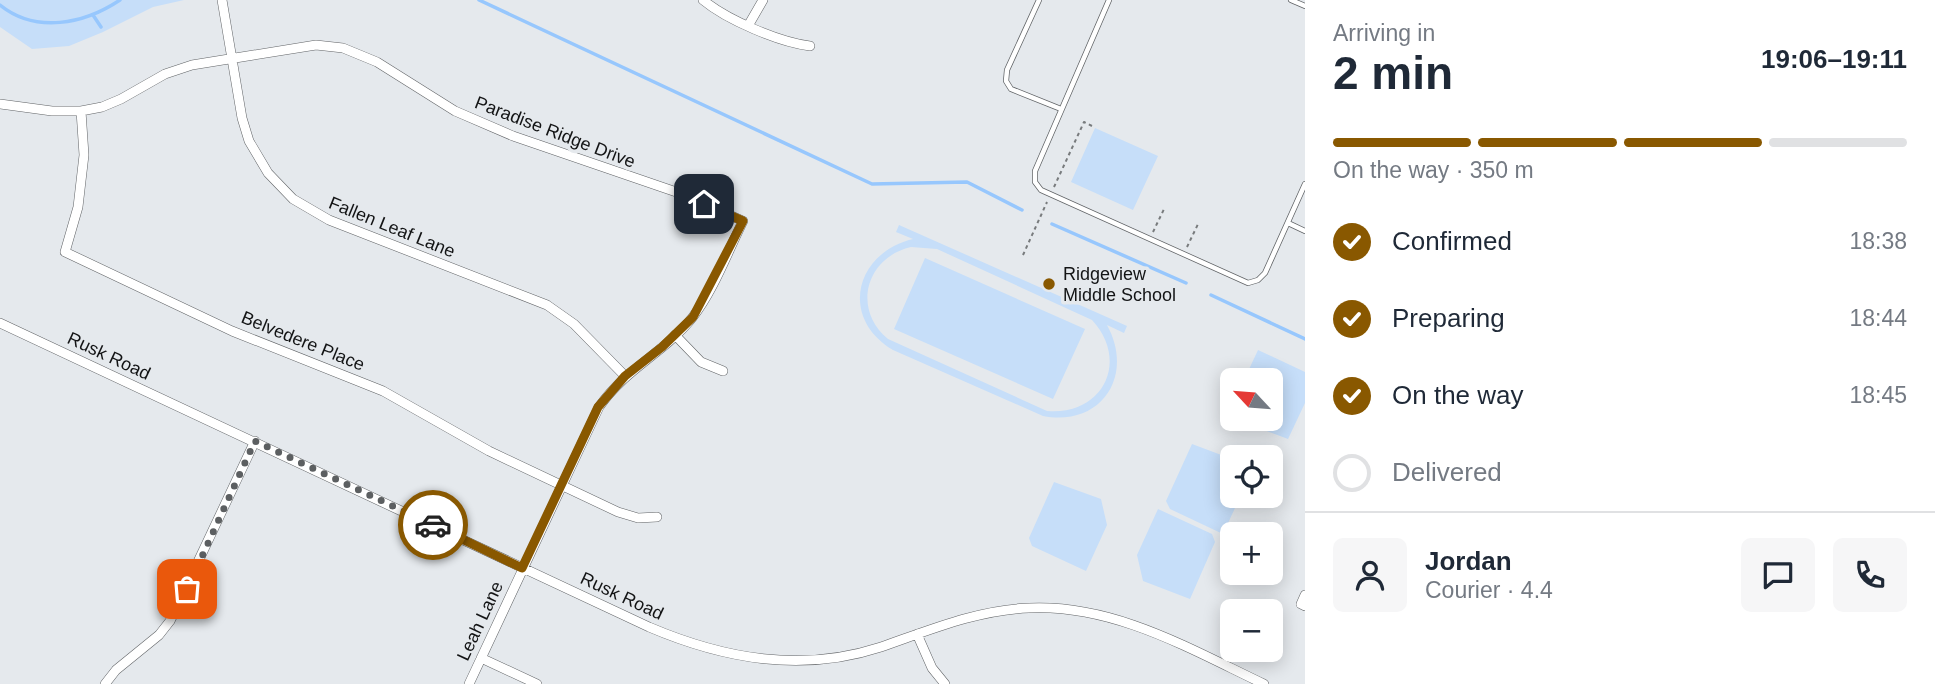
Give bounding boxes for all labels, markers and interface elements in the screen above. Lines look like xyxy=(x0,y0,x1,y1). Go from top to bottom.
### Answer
text: Arriving in xyxy=(1333,20,1435,46)
text: 19:06–19:11 xyxy=(1761,44,1907,74)
text: 2 min xyxy=(1333,47,1453,99)
street label: Paradise Ridge Drive xyxy=(472,92,638,172)
text: On the way · 350 m xyxy=(1333,157,1534,183)
pin xyxy=(674,174,734,234)
icon: home xyxy=(685,185,723,223)
street label: Fallen Leaf Lane xyxy=(326,193,458,261)
icon: check xyxy=(1333,223,1371,261)
text: Confirmed xyxy=(1392,226,1512,256)
text: 18:38 xyxy=(1849,228,1907,254)
place label: Ridgeview Middle School xyxy=(1063,264,1176,305)
marker: Ridgeview Middle School xyxy=(1041,276,1057,292)
icon: check xyxy=(1333,300,1371,338)
text: Preparing xyxy=(1392,303,1505,333)
text: 18:44 xyxy=(1849,305,1907,331)
street label: Belvedere Place xyxy=(238,307,368,375)
street label: Rusk Road xyxy=(64,328,154,384)
north arrow xyxy=(1220,368,1283,430)
map controls xyxy=(1220,368,1283,662)
icon: check xyxy=(1333,377,1371,415)
text: On the way xyxy=(1392,380,1524,410)
text: 18:45 xyxy=(1849,382,1907,408)
button: locate xyxy=(1220,445,1283,508)
text: Delivered xyxy=(1392,457,1502,487)
courier xyxy=(398,490,468,560)
icon: car xyxy=(414,506,452,544)
button: + xyxy=(1220,522,1283,585)
button: person xyxy=(1333,538,1407,612)
button: chat xyxy=(1741,538,1815,612)
button: phone xyxy=(1833,538,1907,612)
text: Jordan xyxy=(1425,546,1512,576)
pin xyxy=(157,559,217,619)
street label: Rusk Road xyxy=(577,568,667,624)
icon: bag xyxy=(168,570,206,608)
text: Courier · 4.4 xyxy=(1425,577,1553,603)
street label: Leah Lane xyxy=(453,578,507,664)
button: − xyxy=(1220,599,1283,662)

